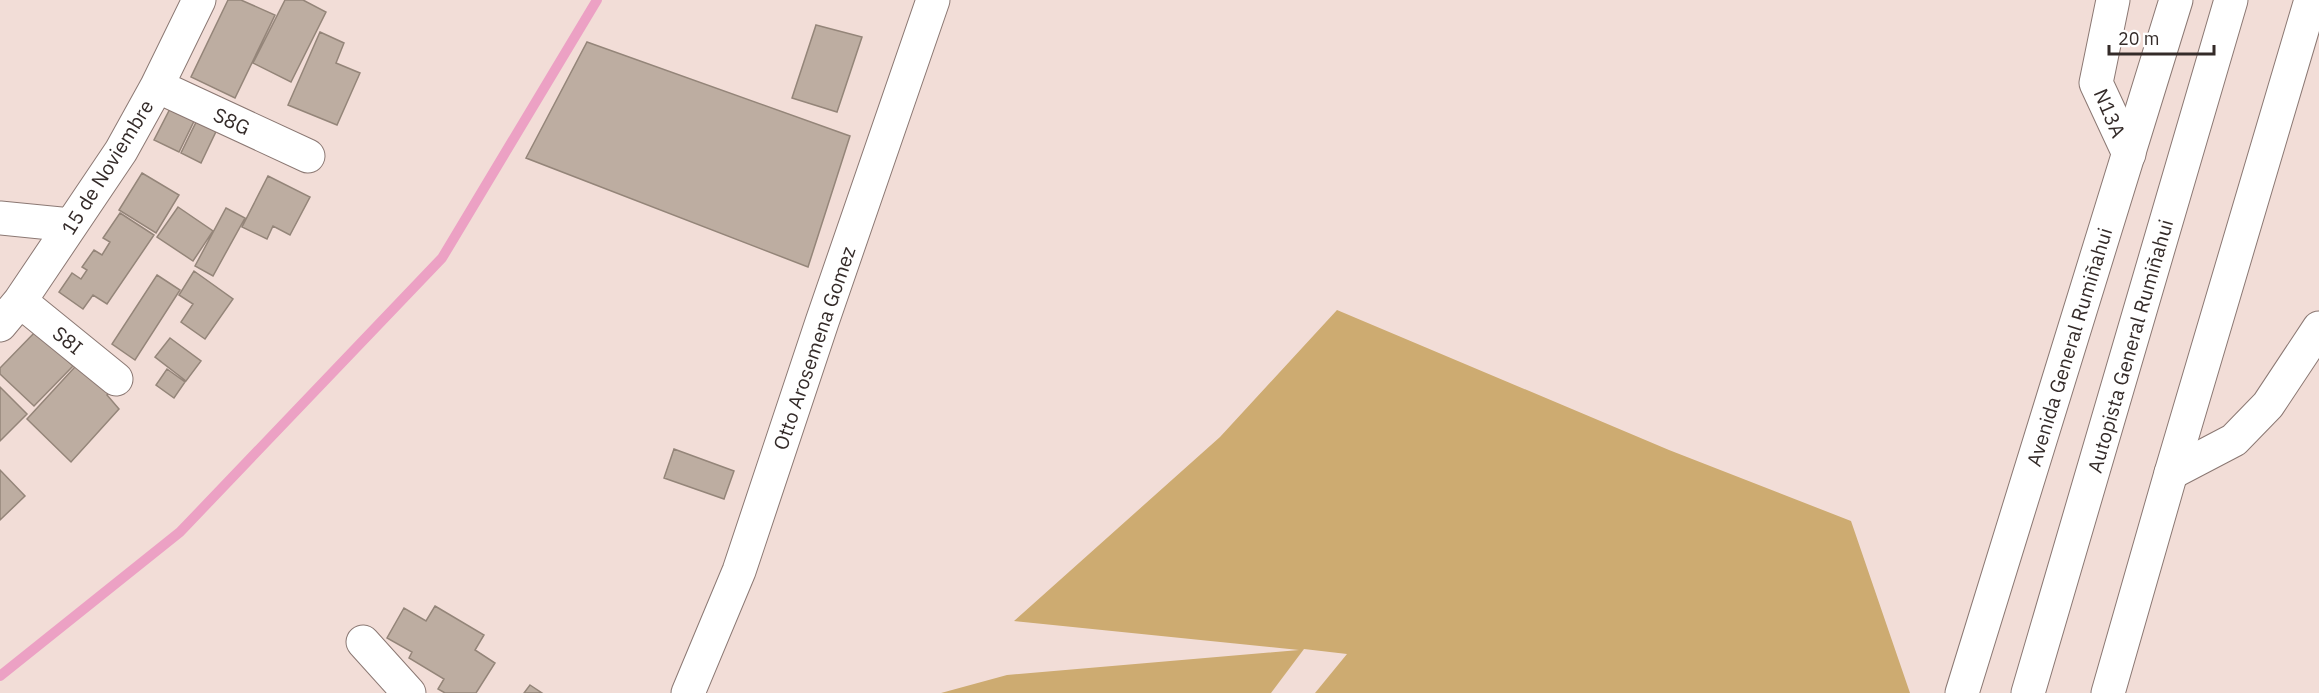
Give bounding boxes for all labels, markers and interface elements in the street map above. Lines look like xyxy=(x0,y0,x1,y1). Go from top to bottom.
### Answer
scale bar xyxy=(2109,18,2214,56)
text: 20 m xyxy=(2118,27,2160,50)
street label: N13A xyxy=(2088,84,2132,142)
street label: 15 de Noviembre xyxy=(55,94,159,240)
street label: S8G xyxy=(209,101,255,141)
street label: Autopista General Rumiñahui xyxy=(2081,216,2179,476)
street label: Avenida General Rumiñahui xyxy=(2020,224,2118,470)
street label: Otto Arosemena Gomez xyxy=(766,243,862,453)
street label: S8I xyxy=(47,320,89,360)

